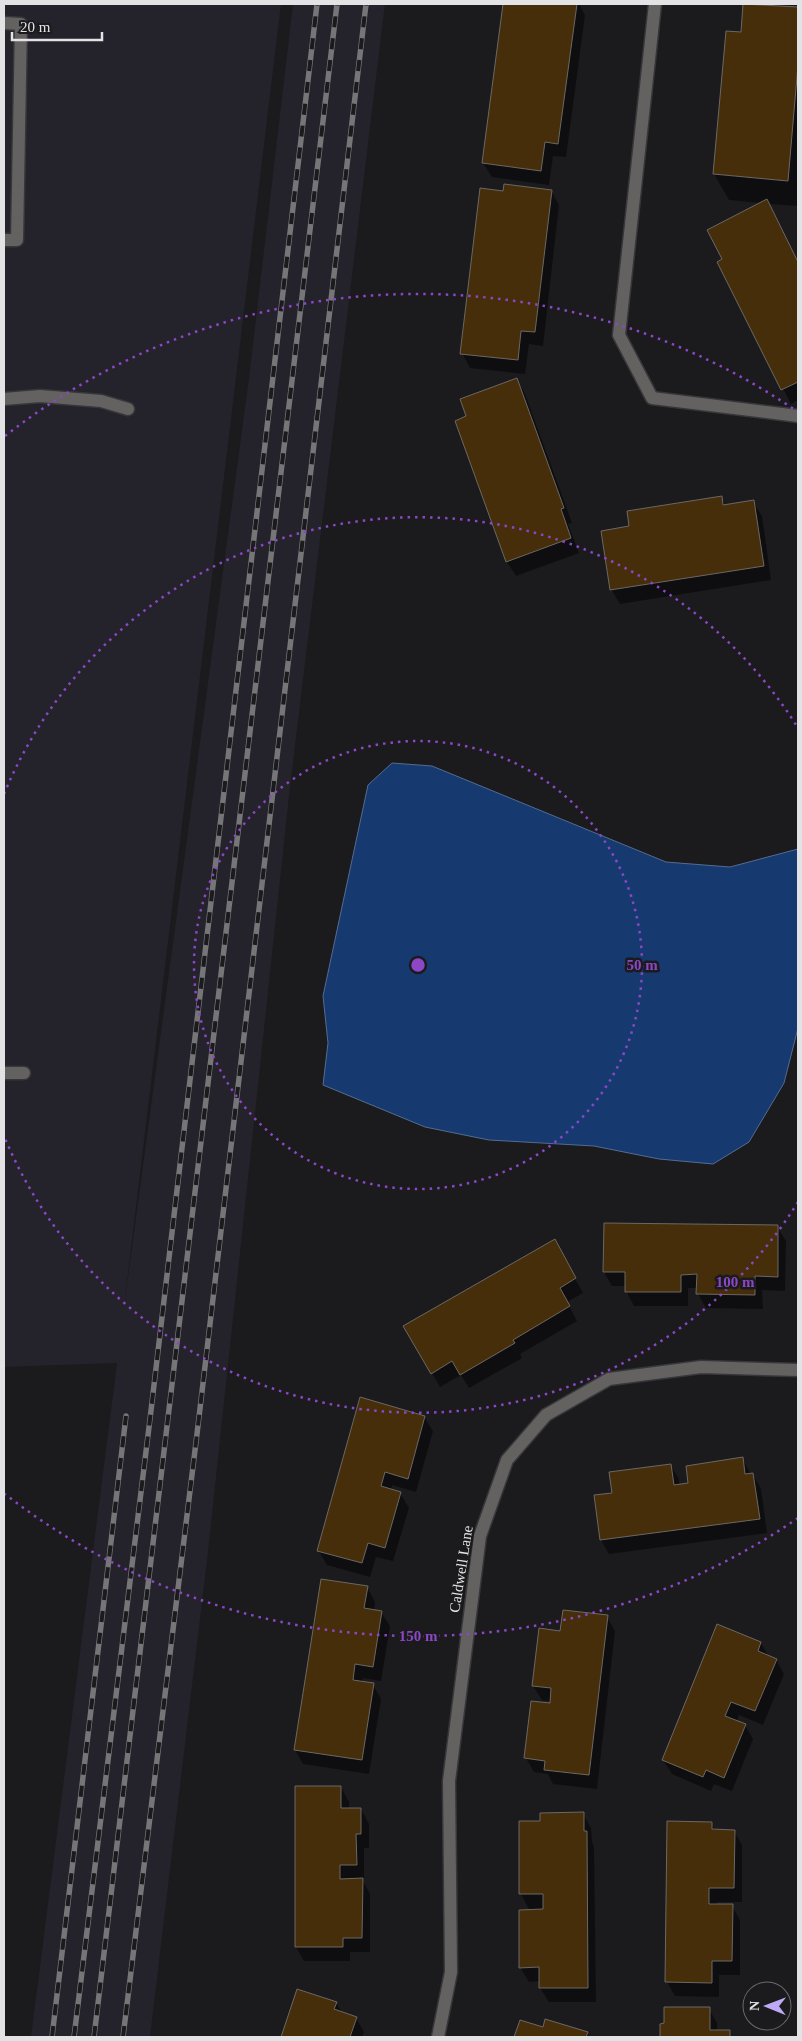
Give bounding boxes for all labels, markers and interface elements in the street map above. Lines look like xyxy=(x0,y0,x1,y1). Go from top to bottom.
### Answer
scale bar xyxy=(12,10,102,42)
text: 20 m xyxy=(20,19,51,35)
centre of rings xyxy=(409,956,427,974)
text: 50 m xyxy=(626,957,658,973)
text: 100 m xyxy=(716,1274,755,1290)
street label: Caldwell Lane xyxy=(446,1524,476,1614)
text: 150 m xyxy=(399,1628,438,1644)
north arrow xyxy=(742,1981,792,2031)
text: N xyxy=(747,2001,762,2011)

